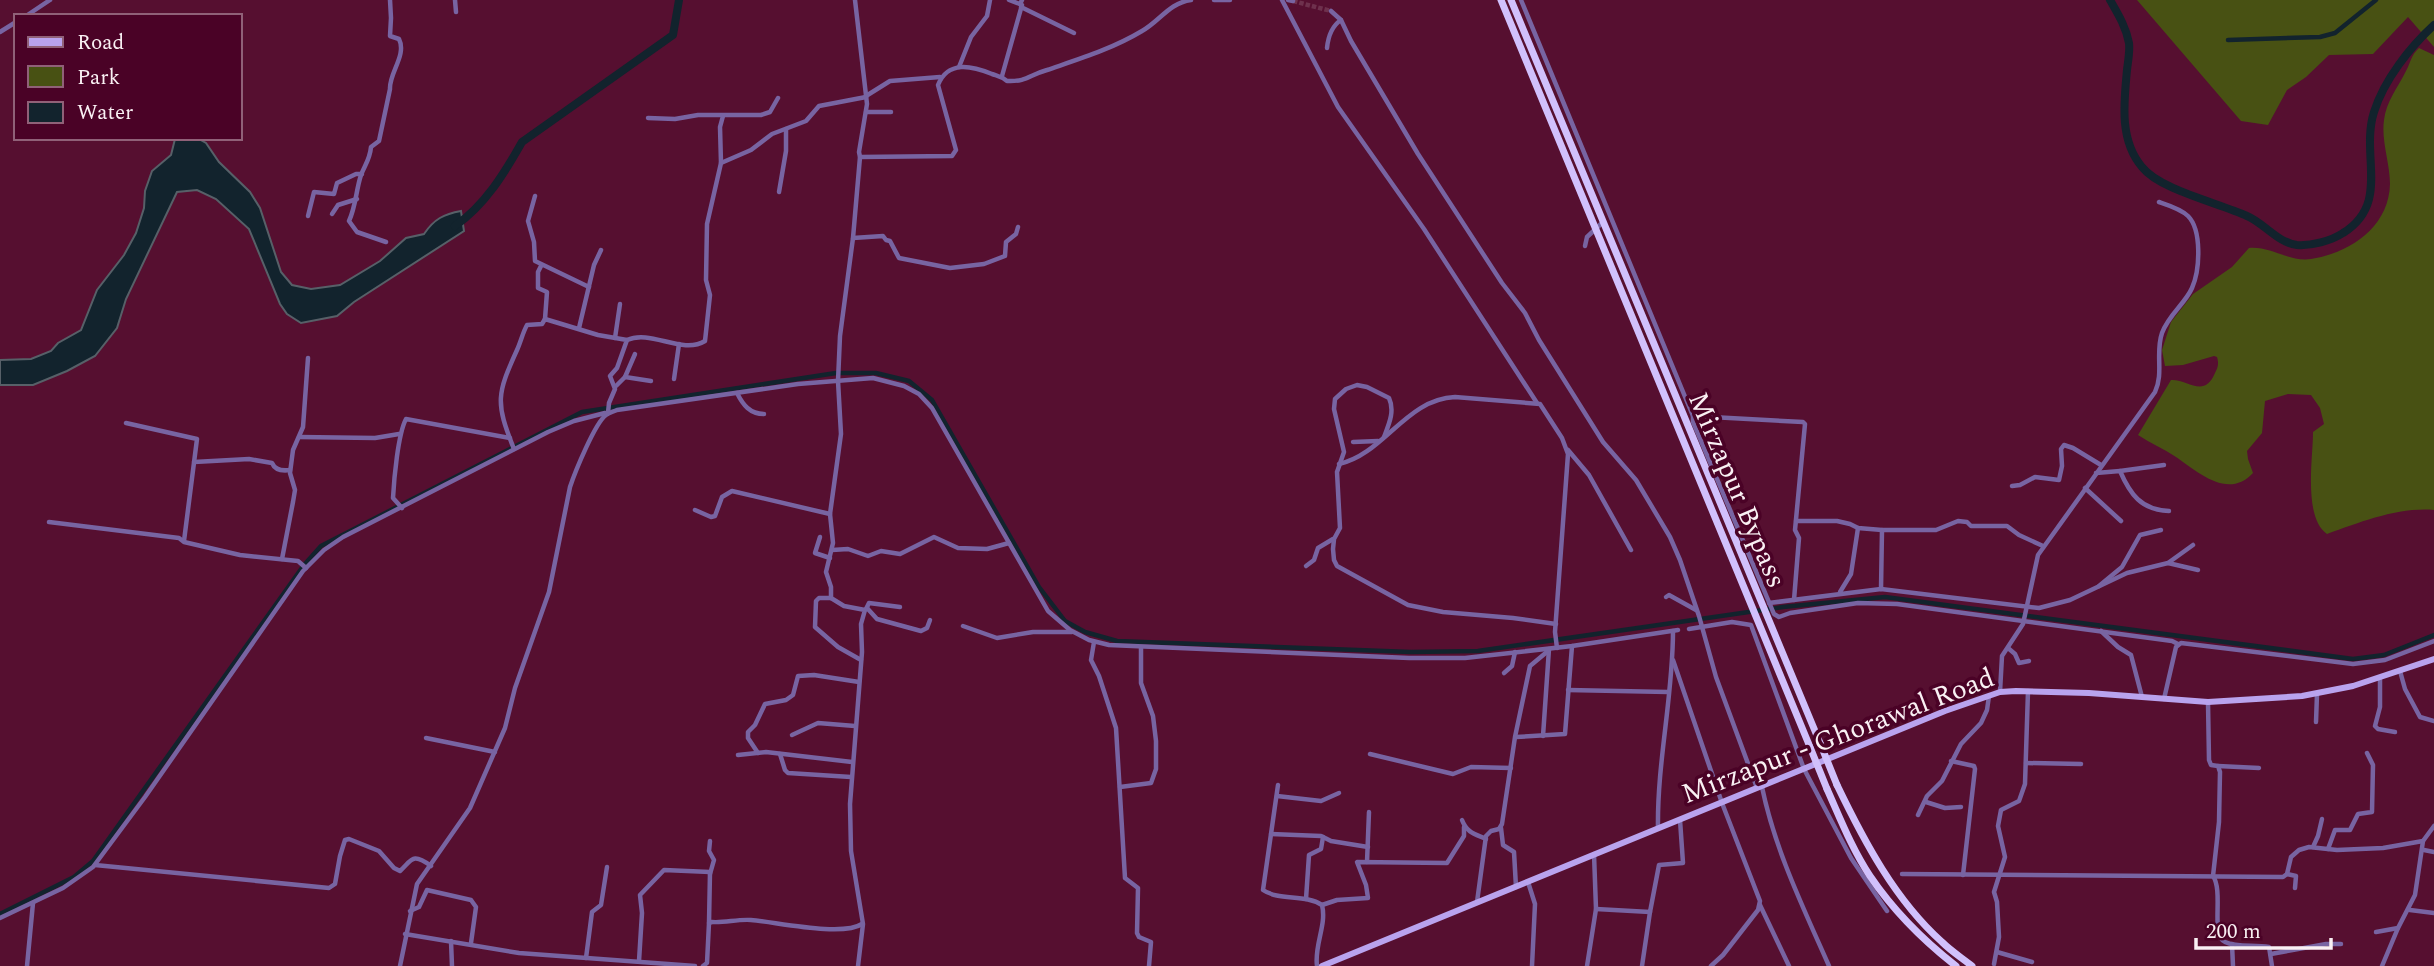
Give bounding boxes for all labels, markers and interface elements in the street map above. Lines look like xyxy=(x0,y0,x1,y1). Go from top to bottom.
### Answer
legend xyxy=(14,14,242,140)
text: Road xyxy=(77,27,124,59)
text: Park xyxy=(77,62,121,94)
text: Water xyxy=(77,97,133,129)
street label: Mirzapur Bypass xyxy=(1676,385,1798,595)
street label: Mirzapur - Ghorawal Road xyxy=(1675,656,2001,816)
scale bar xyxy=(2196,906,2331,950)
text: 200 m xyxy=(2206,916,2261,948)

